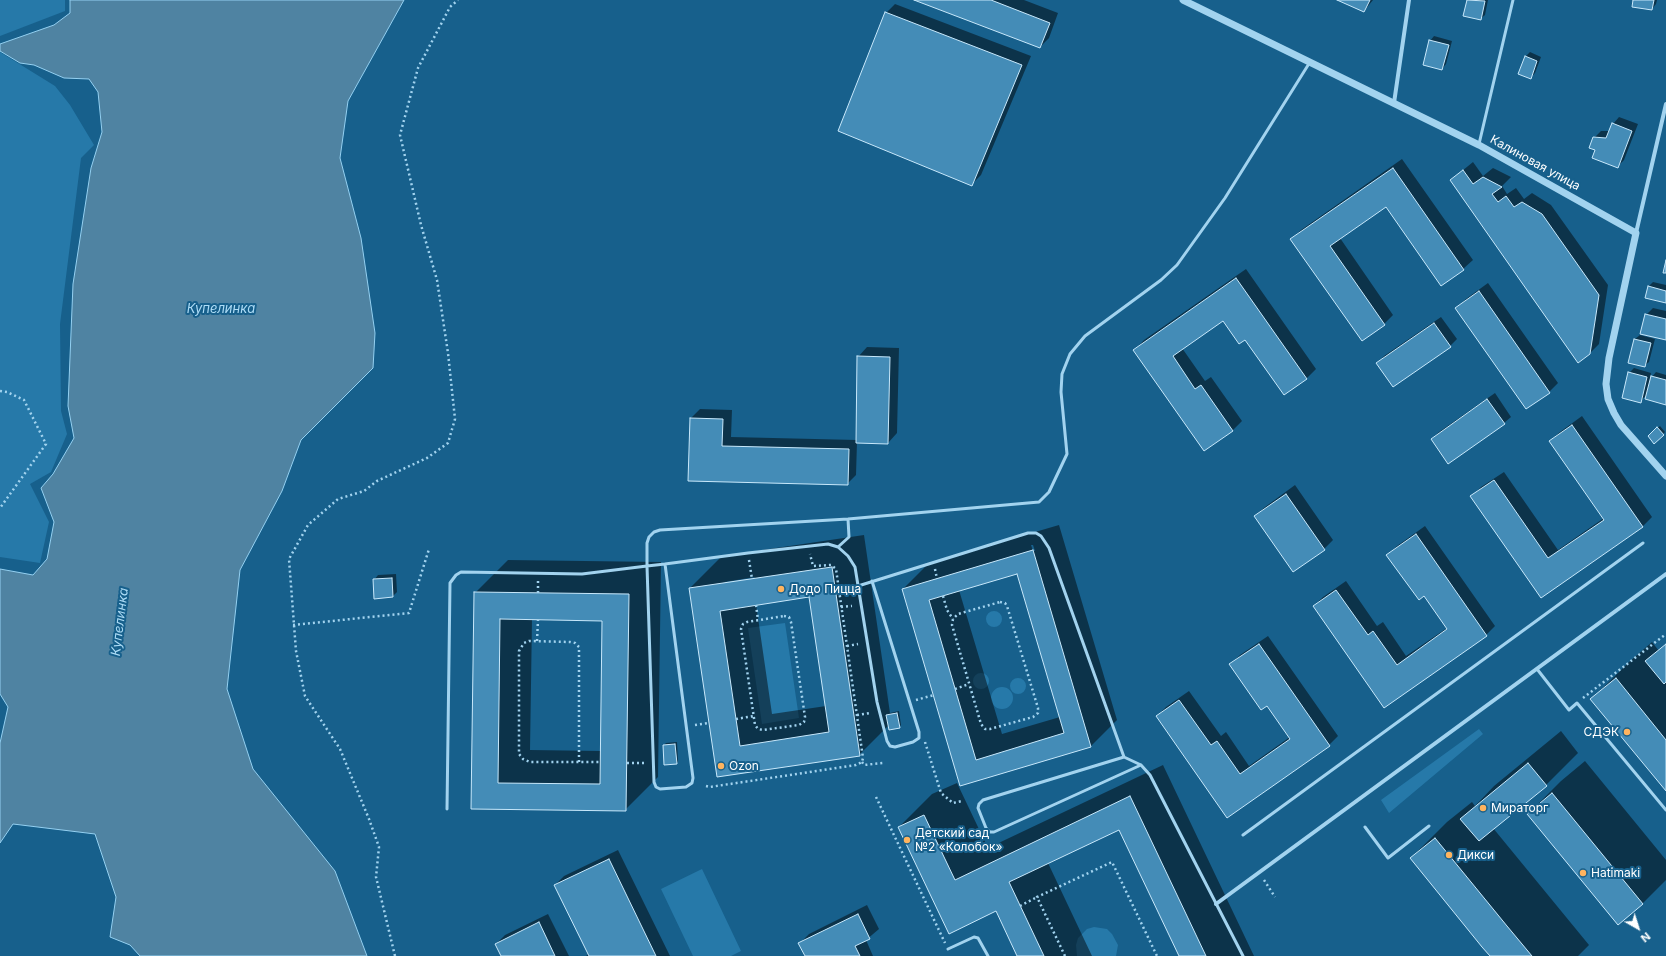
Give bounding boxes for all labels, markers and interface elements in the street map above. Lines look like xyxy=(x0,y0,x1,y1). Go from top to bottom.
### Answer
street label: Калиновая улица xyxy=(1487,132,1583,194)
water label: Купелинка xyxy=(187,301,255,317)
place label: Додо Пицца xyxy=(789,582,861,596)
marker: Додо Пицца xyxy=(776,584,786,594)
water label: Купелинка xyxy=(108,587,132,657)
place label: СДЭК xyxy=(1584,725,1619,739)
marker: СДЭК xyxy=(1622,727,1632,737)
place label: Ozon xyxy=(729,759,759,773)
marker: Ozon xyxy=(716,761,726,771)
place label: Мираторг xyxy=(1491,801,1548,815)
marker: Мираторг xyxy=(1478,803,1488,813)
place label: Детский сад №2 «Колобок» xyxy=(915,826,1002,854)
marker: Детский сад №2 «Колобок» xyxy=(902,835,912,845)
place label: Дикси xyxy=(1457,848,1494,862)
marker: Дикси xyxy=(1444,850,1454,860)
place label: Hatimaki xyxy=(1591,866,1640,880)
marker: Hatimaki xyxy=(1578,868,1588,878)
north arrow xyxy=(1618,908,1658,948)
text: N xyxy=(1638,929,1653,945)

